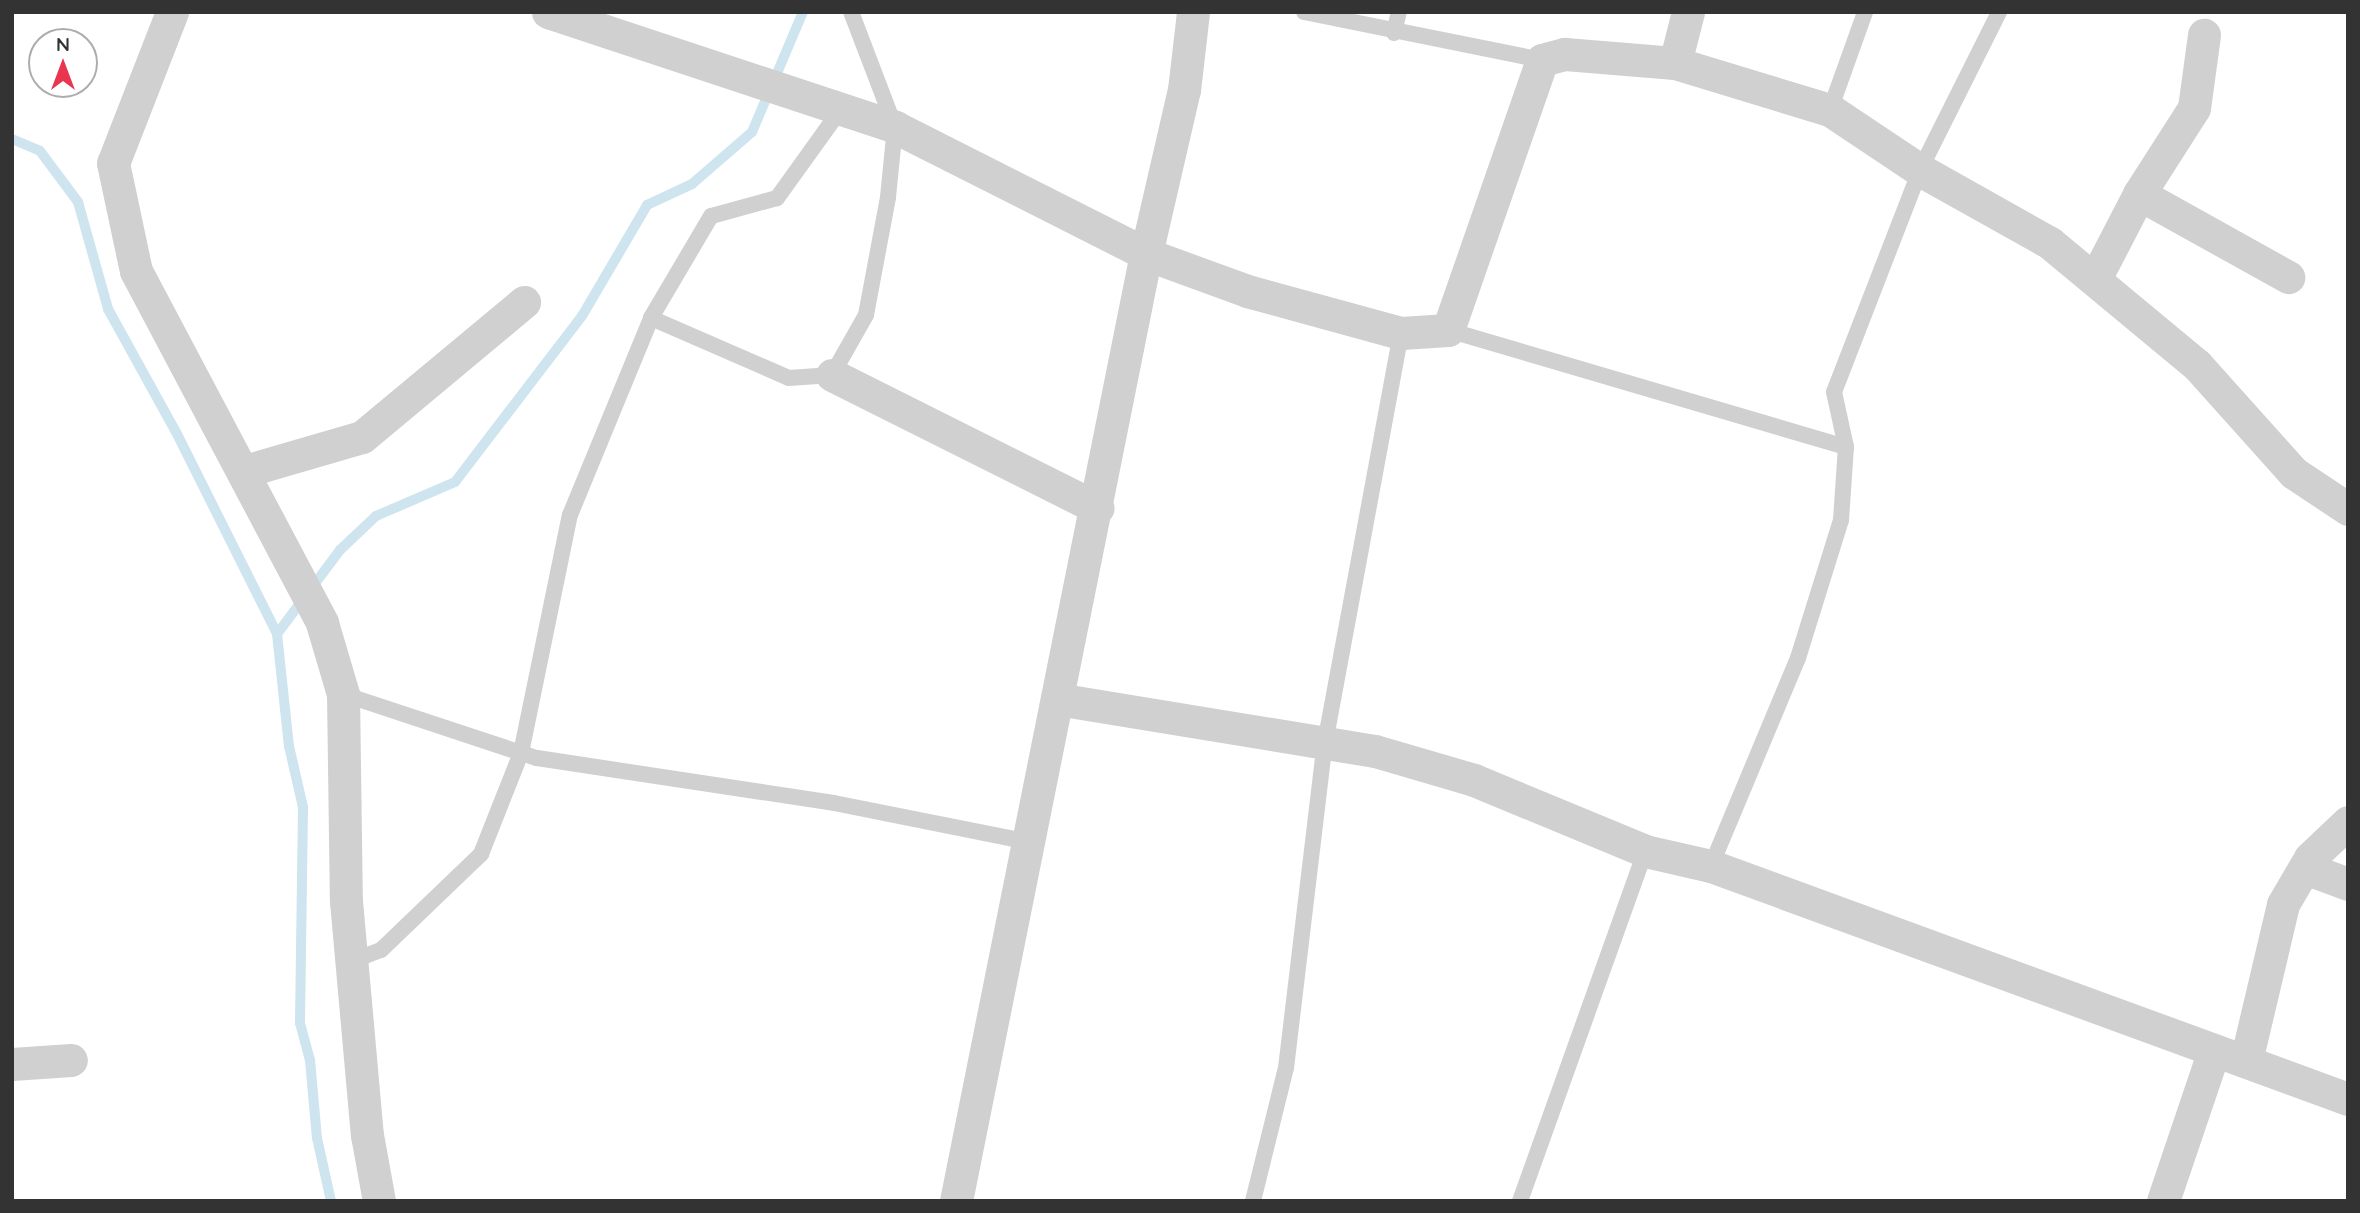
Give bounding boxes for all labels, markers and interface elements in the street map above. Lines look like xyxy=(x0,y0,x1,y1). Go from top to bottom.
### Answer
north arrow xyxy=(28,28,98,98)
text: N xyxy=(56,32,70,56)

